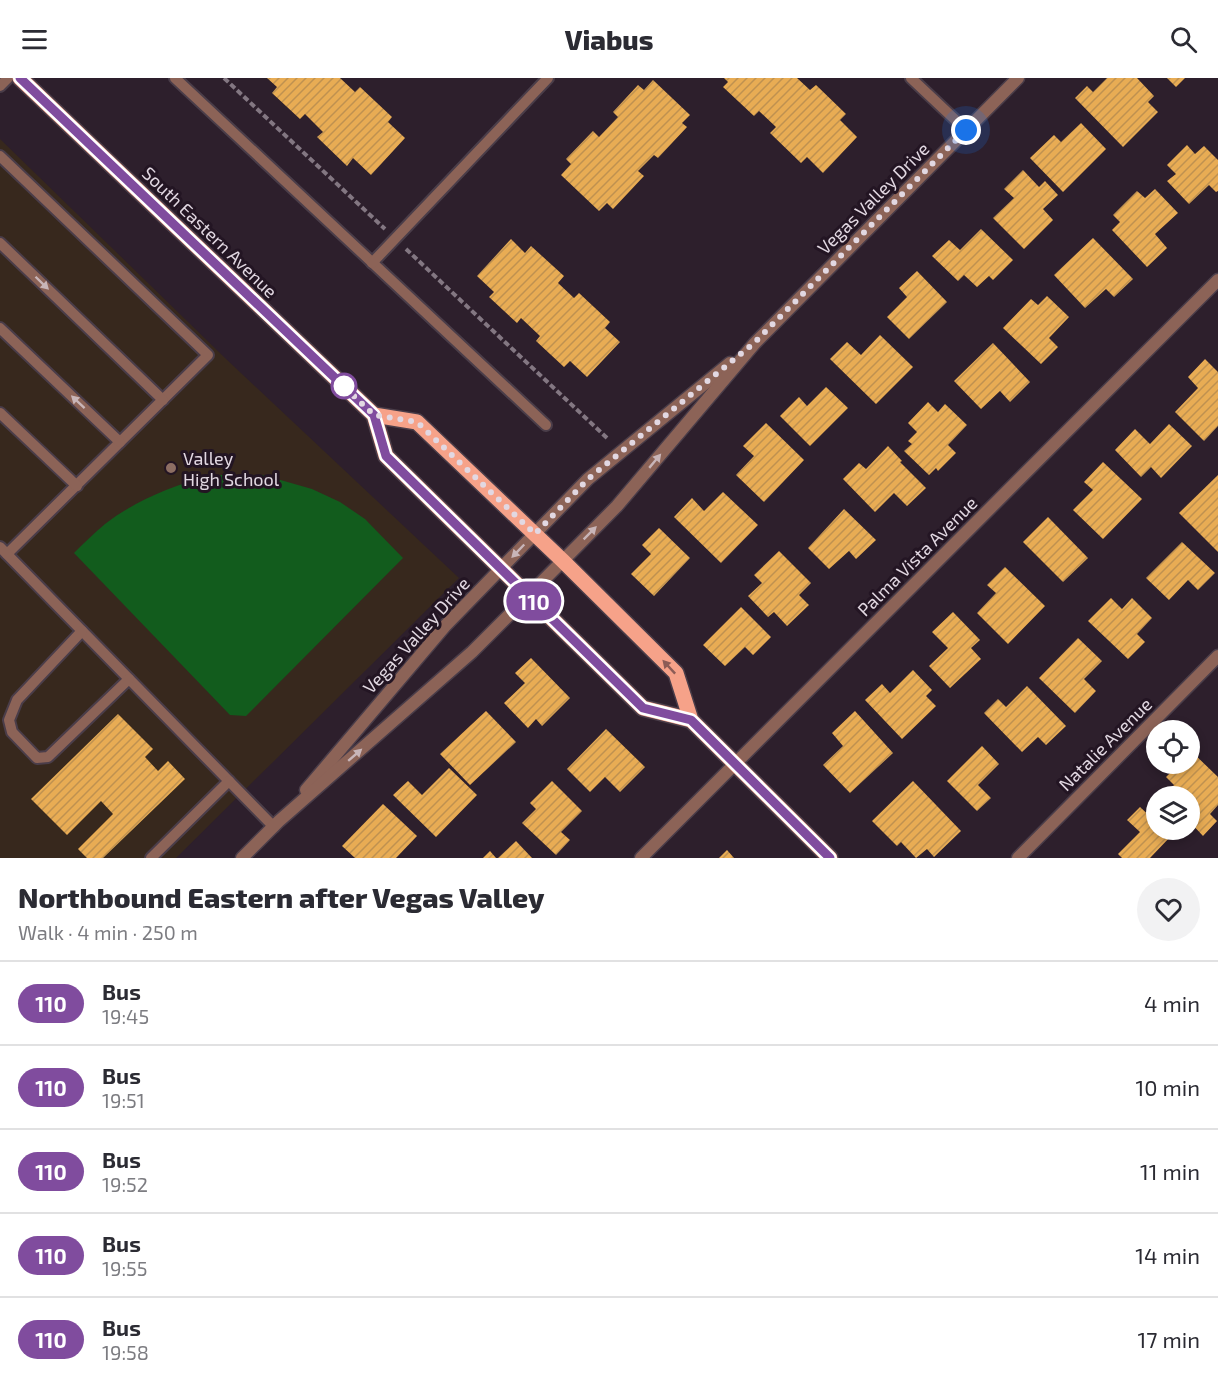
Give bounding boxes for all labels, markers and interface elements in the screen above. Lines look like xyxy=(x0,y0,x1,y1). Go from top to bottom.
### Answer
icon: menu xyxy=(18,23,51,56)
text: Viabus xyxy=(565,23,653,55)
icon: search xyxy=(1167,23,1200,56)
your location xyxy=(951,115,981,145)
street label: Vegas Valley Drive xyxy=(813,138,933,258)
street label: South Eastern Avenue xyxy=(138,162,282,302)
one-way arrow xyxy=(35,276,49,290)
unlabelled marker xyxy=(331,373,357,399)
one-way arrow xyxy=(70,395,85,409)
place label: Valley High School xyxy=(183,447,280,490)
one-way arrow xyxy=(648,454,661,469)
marker: Valley High School xyxy=(164,461,178,475)
street label: Palma Vista Avenue xyxy=(853,492,981,620)
one-way arrow xyxy=(583,526,597,541)
one-way arrow xyxy=(511,544,525,558)
street label: Vegas Valley Drive xyxy=(358,572,474,698)
line badge: 110 xyxy=(500,582,568,620)
text: 110 xyxy=(518,589,550,614)
one-way arrow xyxy=(663,660,676,675)
street label: Natalie Avenue xyxy=(1054,693,1156,795)
map controls xyxy=(1146,720,1200,840)
button: locate xyxy=(1146,720,1200,774)
one-way arrow xyxy=(347,748,362,762)
button: layers xyxy=(1146,786,1200,840)
button: heart xyxy=(1137,878,1200,941)
text: Northbound Eastern after Vegas Valley xyxy=(18,880,544,914)
text: Walk · 4 min · 250 m xyxy=(18,920,198,944)
text: Bus xyxy=(102,978,141,1004)
text: 4 min xyxy=(1144,990,1200,1016)
text: 110 xyxy=(35,991,67,1016)
text: 19:45 xyxy=(102,1004,149,1028)
text: Bus xyxy=(102,1062,141,1088)
text: 10 min xyxy=(1136,1074,1200,1100)
text: 110 xyxy=(35,1075,67,1100)
text: 19:51 xyxy=(102,1088,145,1112)
text: Bus xyxy=(102,1146,141,1172)
text: 11 min xyxy=(1140,1158,1200,1184)
text: 110 xyxy=(35,1159,67,1184)
text: 19:52 xyxy=(102,1172,148,1196)
text: Bus xyxy=(102,1230,141,1256)
text: 14 min xyxy=(1135,1242,1200,1268)
text: 110 xyxy=(35,1243,67,1268)
text: 19:55 xyxy=(102,1256,148,1280)
text: Bus xyxy=(102,1314,141,1340)
text: 17 min xyxy=(1138,1326,1200,1352)
text: 110 xyxy=(35,1327,67,1352)
text: 19:58 xyxy=(102,1340,149,1364)

